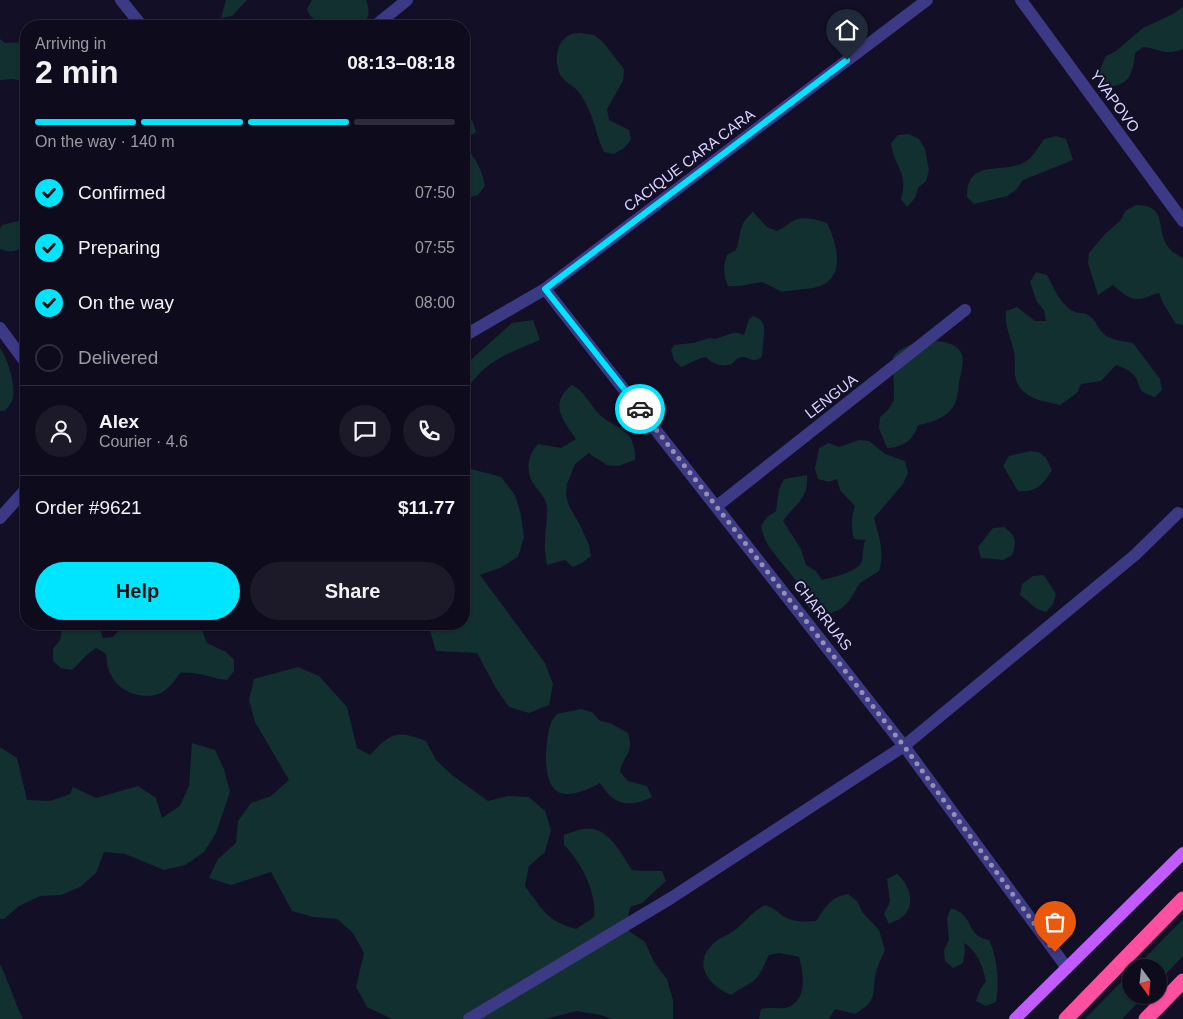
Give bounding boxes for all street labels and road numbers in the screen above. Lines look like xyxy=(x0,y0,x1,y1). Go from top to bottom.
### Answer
street label: YVAPOVO xyxy=(1087,67,1143,135)
street label: CACIQUE CARA CARA xyxy=(620,105,758,215)
street label: LENGUA xyxy=(801,370,861,422)
street label: CHARRUAS xyxy=(790,577,856,653)

